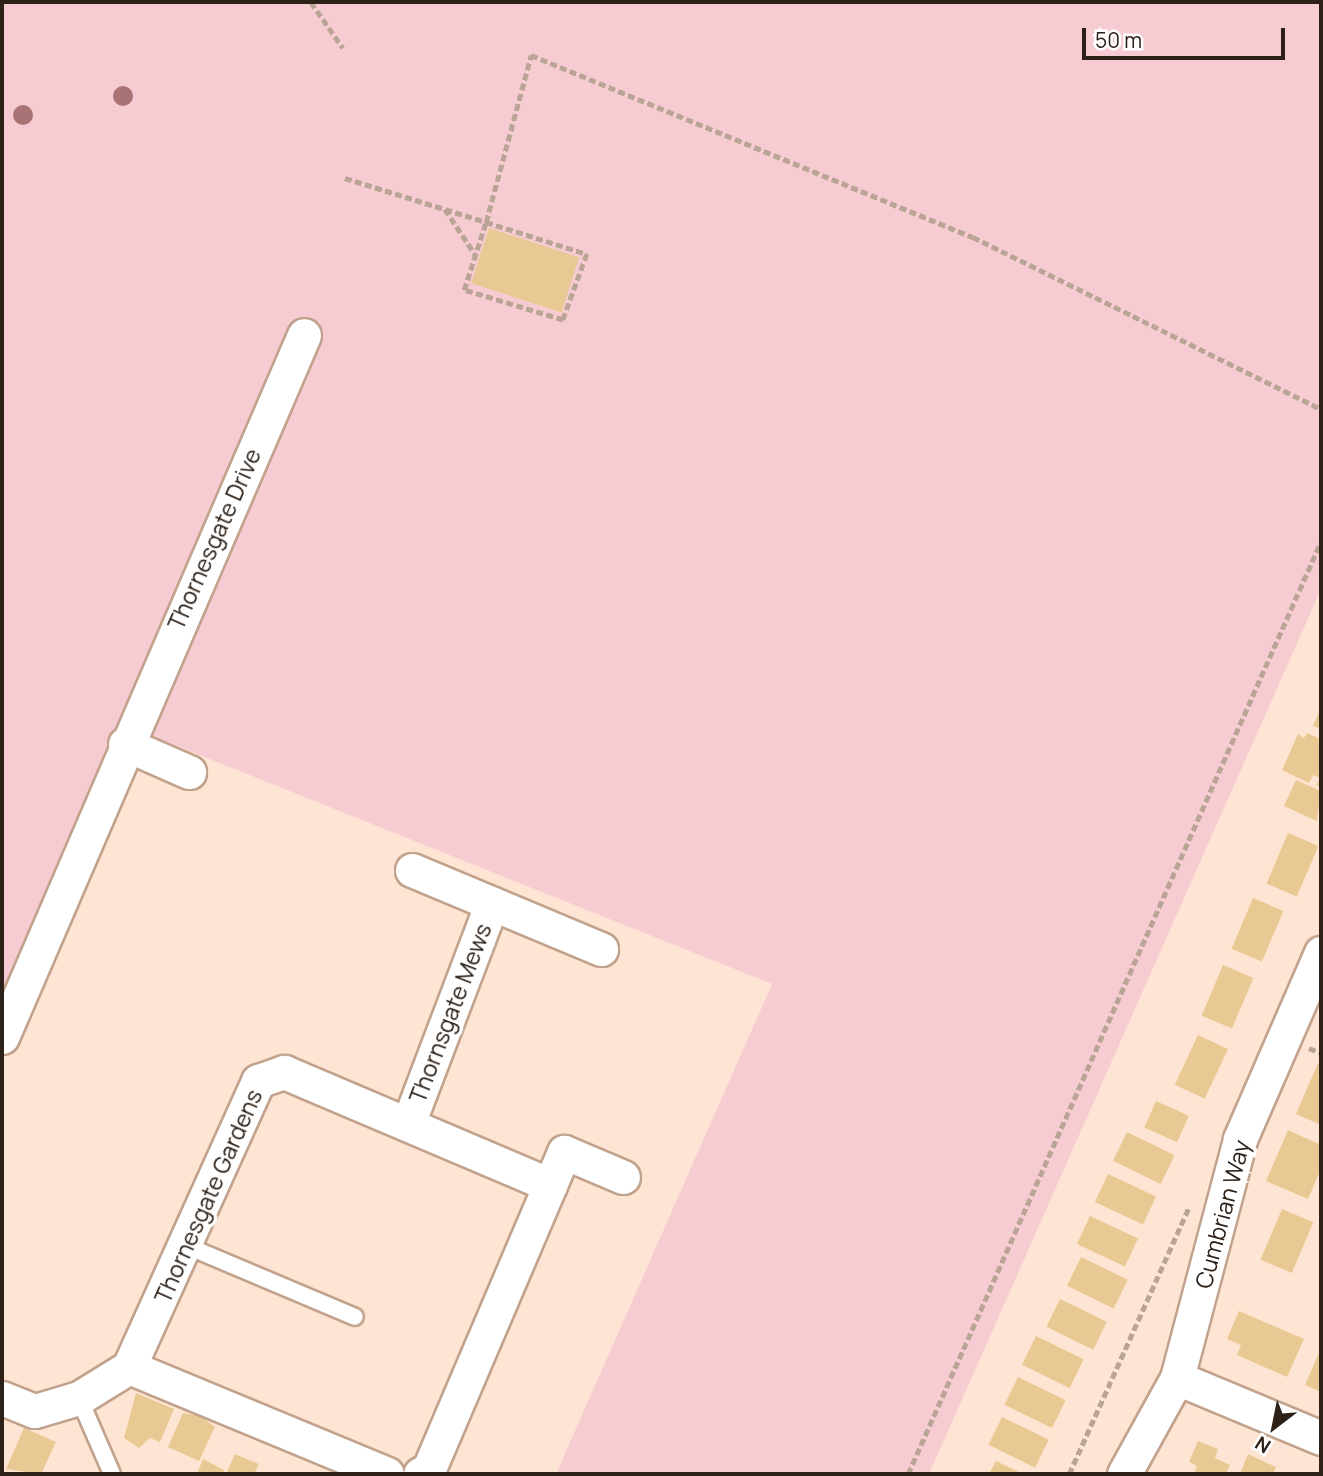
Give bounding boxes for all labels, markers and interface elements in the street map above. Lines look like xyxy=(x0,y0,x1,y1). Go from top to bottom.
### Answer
scale bar xyxy=(1085,14,1288,58)
text: 50 m xyxy=(1095,26,1142,54)
street label: Thornesgate Drive xyxy=(162,444,266,634)
street label: Thornsgate Mews xyxy=(403,919,497,1107)
street label: Thornesgate Gardens xyxy=(148,1085,268,1307)
street label: Cumbrian Way xyxy=(1189,1137,1255,1291)
north arrow xyxy=(1239,1392,1309,1462)
text: N xyxy=(1250,1430,1276,1459)

